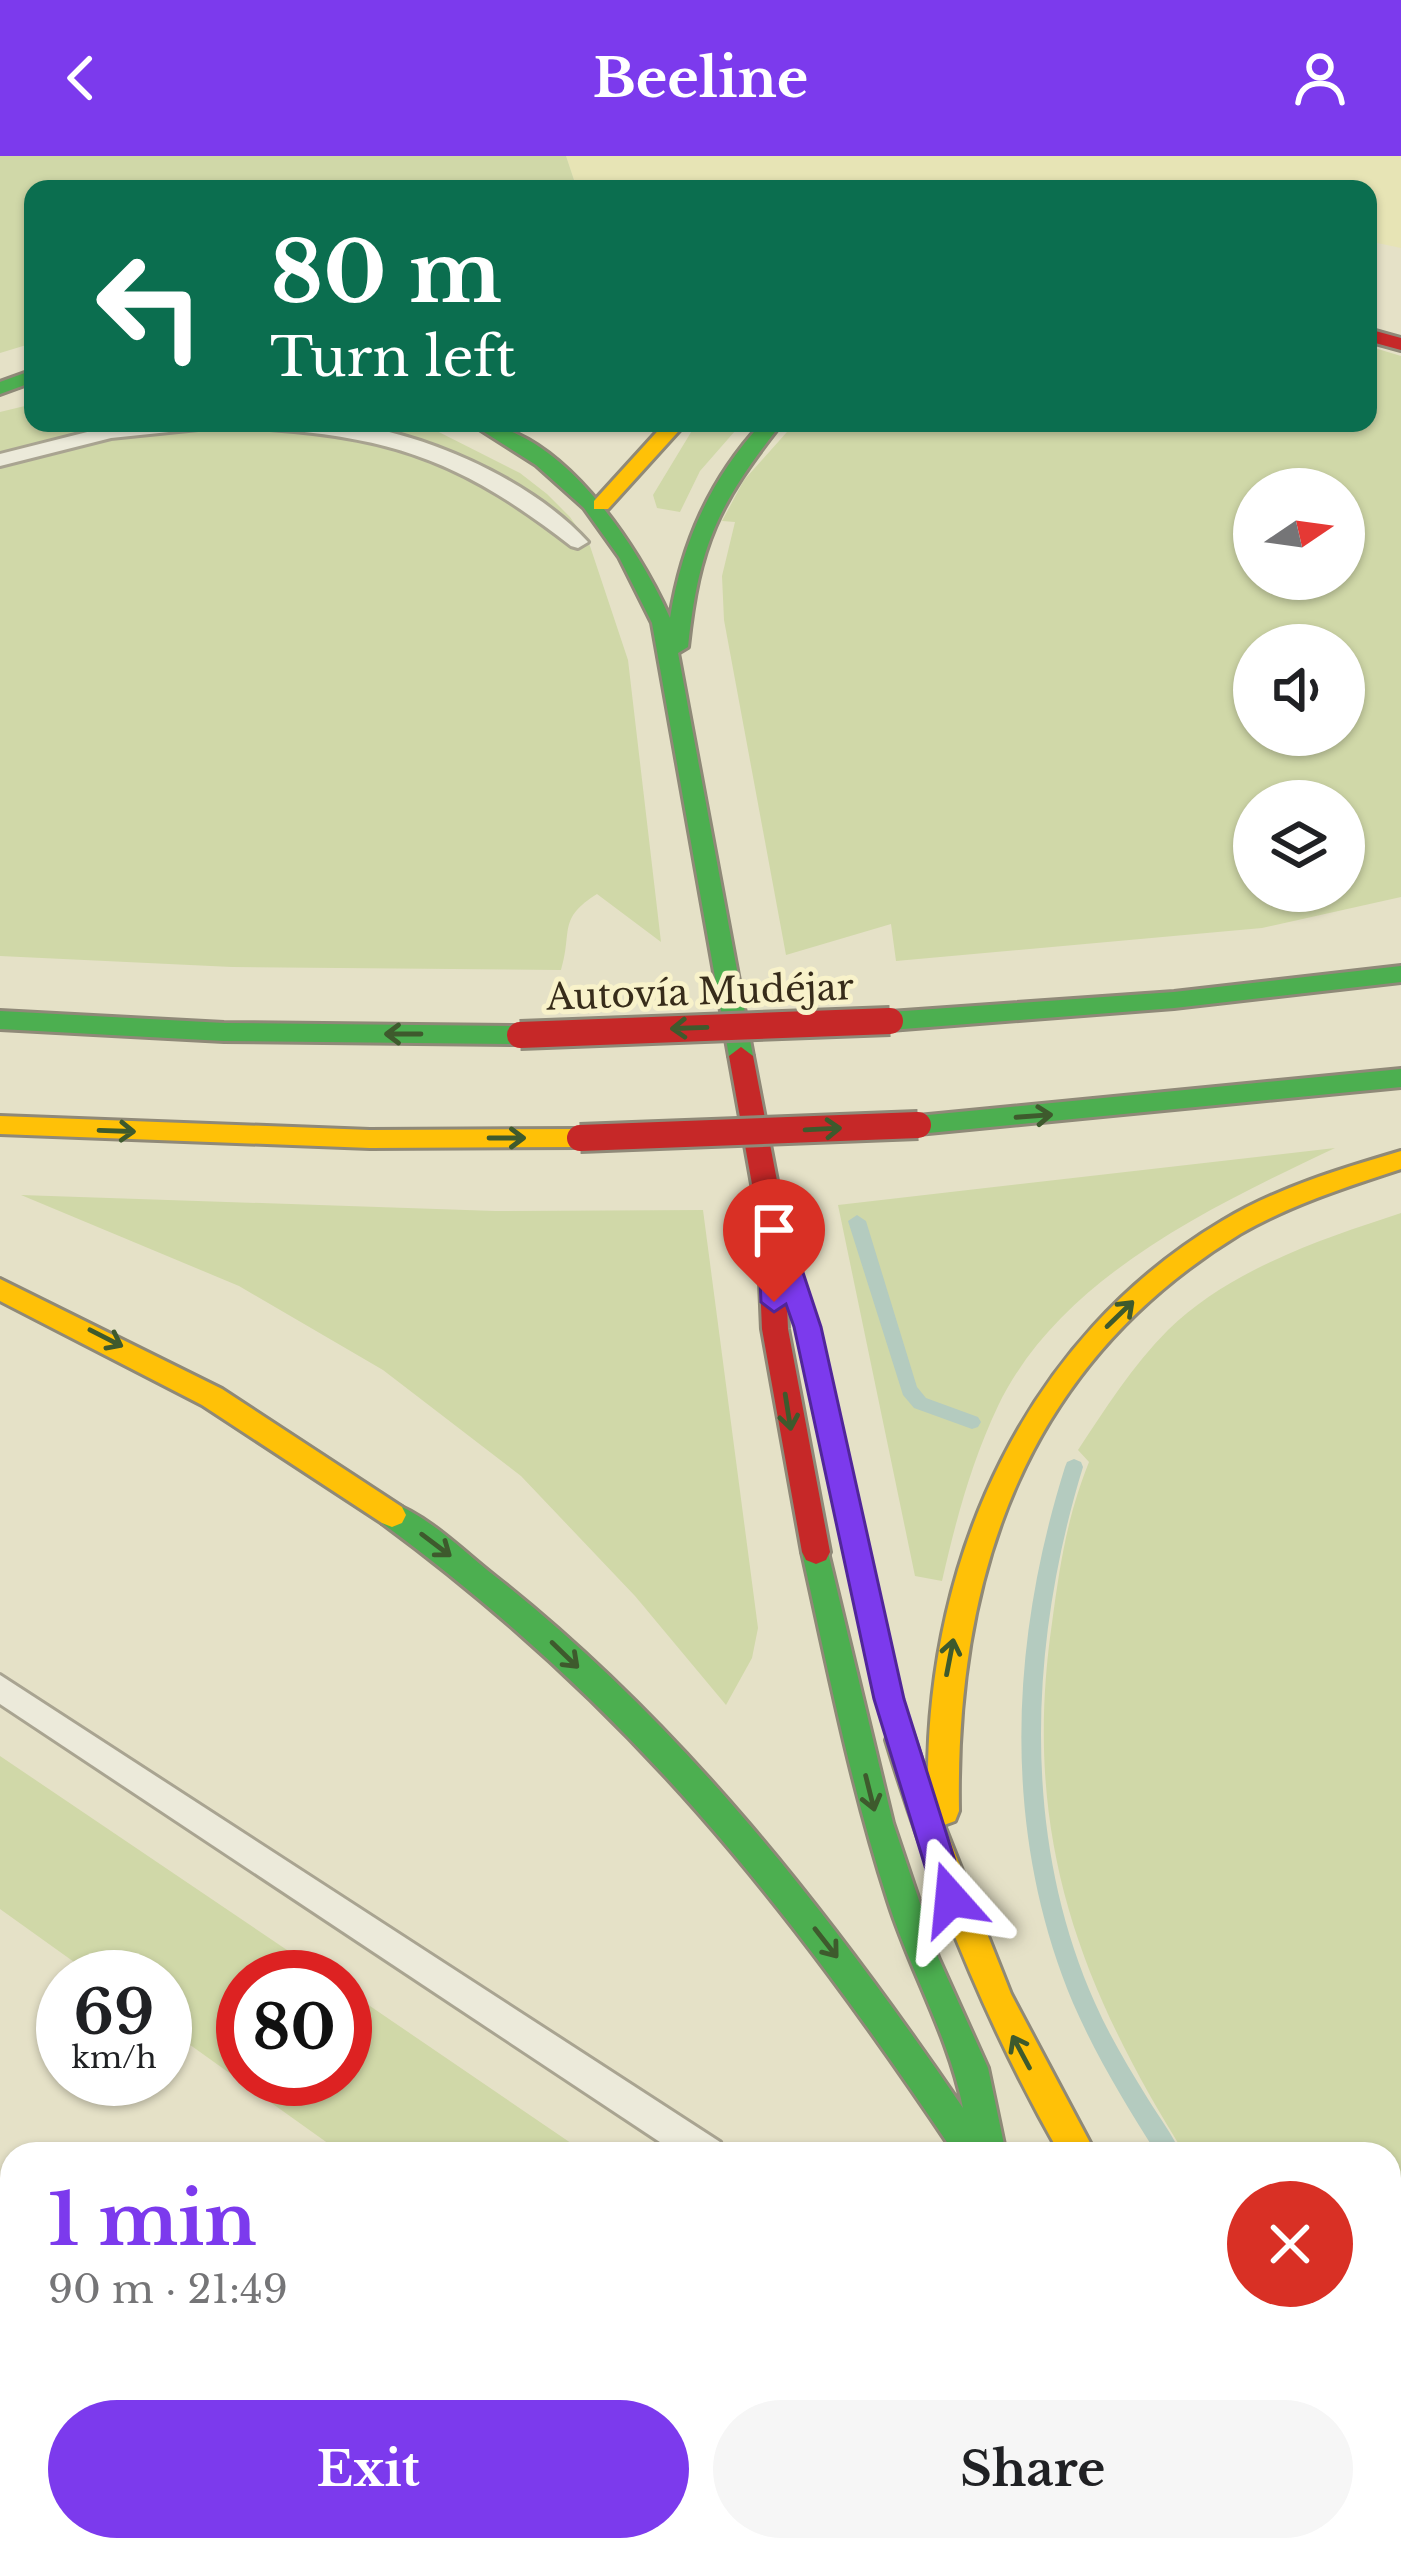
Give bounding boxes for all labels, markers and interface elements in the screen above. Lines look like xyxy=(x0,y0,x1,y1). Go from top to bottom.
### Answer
icon: back xyxy=(48,45,114,111)
text: Beeline xyxy=(593,45,808,112)
icon: person xyxy=(1287,45,1353,111)
text: 80 m xyxy=(270,221,502,325)
icon: left xyxy=(72,228,228,384)
text: Turn left xyxy=(270,324,516,391)
north arrow xyxy=(1233,468,1365,600)
map controls xyxy=(1233,468,1365,912)
button: sound xyxy=(1233,624,1365,756)
button: layers xyxy=(1233,780,1365,912)
street label: Autovía Mudéjar xyxy=(544,964,855,1020)
one-way arrow xyxy=(670,1017,709,1040)
one-way arrow xyxy=(384,1023,423,1045)
one-way arrow xyxy=(1014,1104,1053,1127)
one-way arrow xyxy=(803,1117,842,1140)
one-way arrow xyxy=(97,1120,136,1143)
one-way arrow xyxy=(487,1127,526,1149)
pin xyxy=(723,1179,825,1302)
icon: arrive xyxy=(741,1197,807,1263)
one-way arrow xyxy=(1105,1300,1134,1328)
one-way arrow xyxy=(88,1327,123,1350)
one-way arrow xyxy=(778,1391,801,1430)
one-way arrow xyxy=(420,1531,452,1557)
one-way arrow xyxy=(940,1638,962,1677)
one-way arrow xyxy=(549,1640,579,1668)
one-way arrow xyxy=(860,1773,882,1811)
position arrow xyxy=(888,1836,1014,1962)
one-way arrow xyxy=(812,1927,839,1959)
speed limit sign: 80 xyxy=(216,1950,372,2106)
text: 69 xyxy=(74,1976,154,2050)
one-way arrow xyxy=(1009,2035,1032,2070)
text: km/h xyxy=(71,2039,157,2076)
text: 1 min xyxy=(48,2175,257,2264)
button: close xyxy=(1227,2181,1353,2307)
text: 90 m · 21:49 xyxy=(48,2265,288,2314)
button: Exit xyxy=(48,2400,689,2538)
button: Share xyxy=(713,2400,1353,2538)

